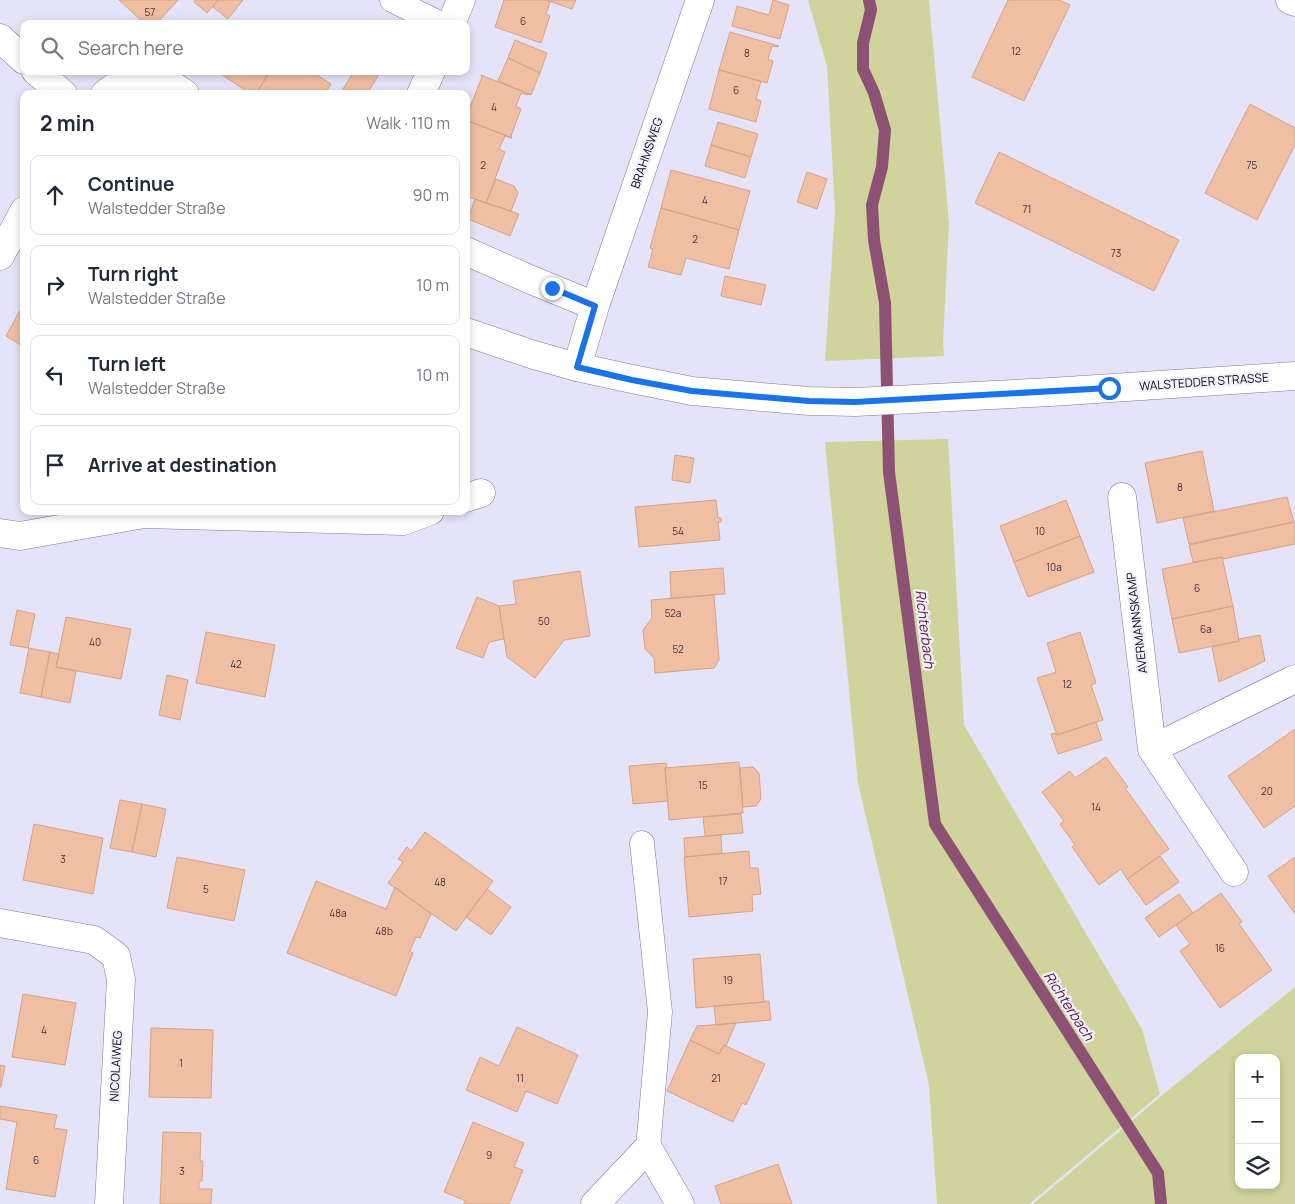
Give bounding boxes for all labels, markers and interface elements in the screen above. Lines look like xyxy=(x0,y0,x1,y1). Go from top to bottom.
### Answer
house number: 57 xyxy=(145,5,155,19)
house number: 6 xyxy=(520,14,526,28)
search box xyxy=(20,20,470,75)
icon: search xyxy=(38,34,66,62)
text: Search here xyxy=(78,35,184,61)
house number: 12 xyxy=(1011,44,1021,58)
house number: 8 xyxy=(744,46,750,60)
house number: 6 xyxy=(733,83,739,97)
house number: 4 xyxy=(491,100,497,114)
text: 2 min xyxy=(40,109,95,137)
text: Walk · 110 m xyxy=(366,112,450,134)
street label: BRAHMSWEG xyxy=(626,115,667,191)
house number: 2 xyxy=(480,158,486,172)
house number: 75 xyxy=(1247,158,1258,172)
text: Continue xyxy=(88,171,174,197)
icon: ahead xyxy=(41,181,69,209)
text: 90 m xyxy=(413,184,449,206)
house number: 4 xyxy=(702,193,708,207)
text: Walstedder Straße xyxy=(88,197,226,219)
house number: 71 xyxy=(1023,202,1031,216)
house number: 2 xyxy=(692,232,698,246)
house number: 73 xyxy=(1111,246,1121,260)
text: Turn right xyxy=(88,261,178,287)
icon: right xyxy=(41,271,69,299)
text: 10 m xyxy=(416,274,449,296)
route end xyxy=(541,277,564,300)
text: Walstedder Straße xyxy=(88,287,226,309)
text: Turn left xyxy=(88,351,166,377)
icon: left xyxy=(41,361,69,389)
text: 10 m xyxy=(416,364,449,386)
street label: WALSTEDDER STRASSE xyxy=(1139,368,1269,395)
text: Walstedder Straße xyxy=(88,377,226,399)
route start xyxy=(1098,377,1121,400)
icon: arrive xyxy=(41,451,69,479)
text: Arrive at destination xyxy=(88,452,277,478)
house number: 8 xyxy=(1177,480,1183,494)
house number: 54 xyxy=(672,524,684,538)
house number: 10 xyxy=(1035,524,1045,538)
house number: 10a xyxy=(1046,560,1062,574)
street label: AVERMANNSKAMP xyxy=(1122,571,1151,675)
house number: 6 xyxy=(1194,581,1200,595)
water label: Richterbach xyxy=(911,589,940,670)
house number: 52a xyxy=(665,606,681,620)
house number: 50 xyxy=(538,614,550,628)
house number: 6a xyxy=(1200,622,1212,636)
house number: 40 xyxy=(89,635,101,649)
house number: 52 xyxy=(672,642,684,656)
house number: 42 xyxy=(230,657,242,671)
house number: 12 xyxy=(1062,677,1072,691)
house number: 15 xyxy=(698,778,708,792)
house number: 20 xyxy=(1261,784,1273,798)
house number: 14 xyxy=(1091,800,1101,814)
house number: 3 xyxy=(60,852,66,866)
house number: 17 xyxy=(719,874,727,888)
house number: 48 xyxy=(434,875,446,889)
house number: 5 xyxy=(203,882,209,896)
house number: 48a xyxy=(329,906,347,920)
house number: 48b xyxy=(375,924,393,938)
house number: 16 xyxy=(1215,941,1225,955)
water label: Richterbach xyxy=(1040,967,1099,1045)
house number: 19 xyxy=(723,973,733,987)
house number: 4 xyxy=(41,1023,47,1037)
street label: NICOLAIWEG xyxy=(105,1030,126,1102)
map controls xyxy=(1235,1054,1280,1189)
button: + xyxy=(1235,1054,1280,1099)
house number: 1 xyxy=(179,1056,183,1070)
house number: 11 xyxy=(516,1071,524,1085)
house number: 21 xyxy=(711,1071,721,1085)
button: − xyxy=(1235,1099,1280,1144)
button: layers xyxy=(1235,1144,1280,1189)
house number: 9 xyxy=(486,1148,492,1162)
house number: 6 xyxy=(33,1153,39,1167)
house number: 3 xyxy=(179,1164,185,1178)

